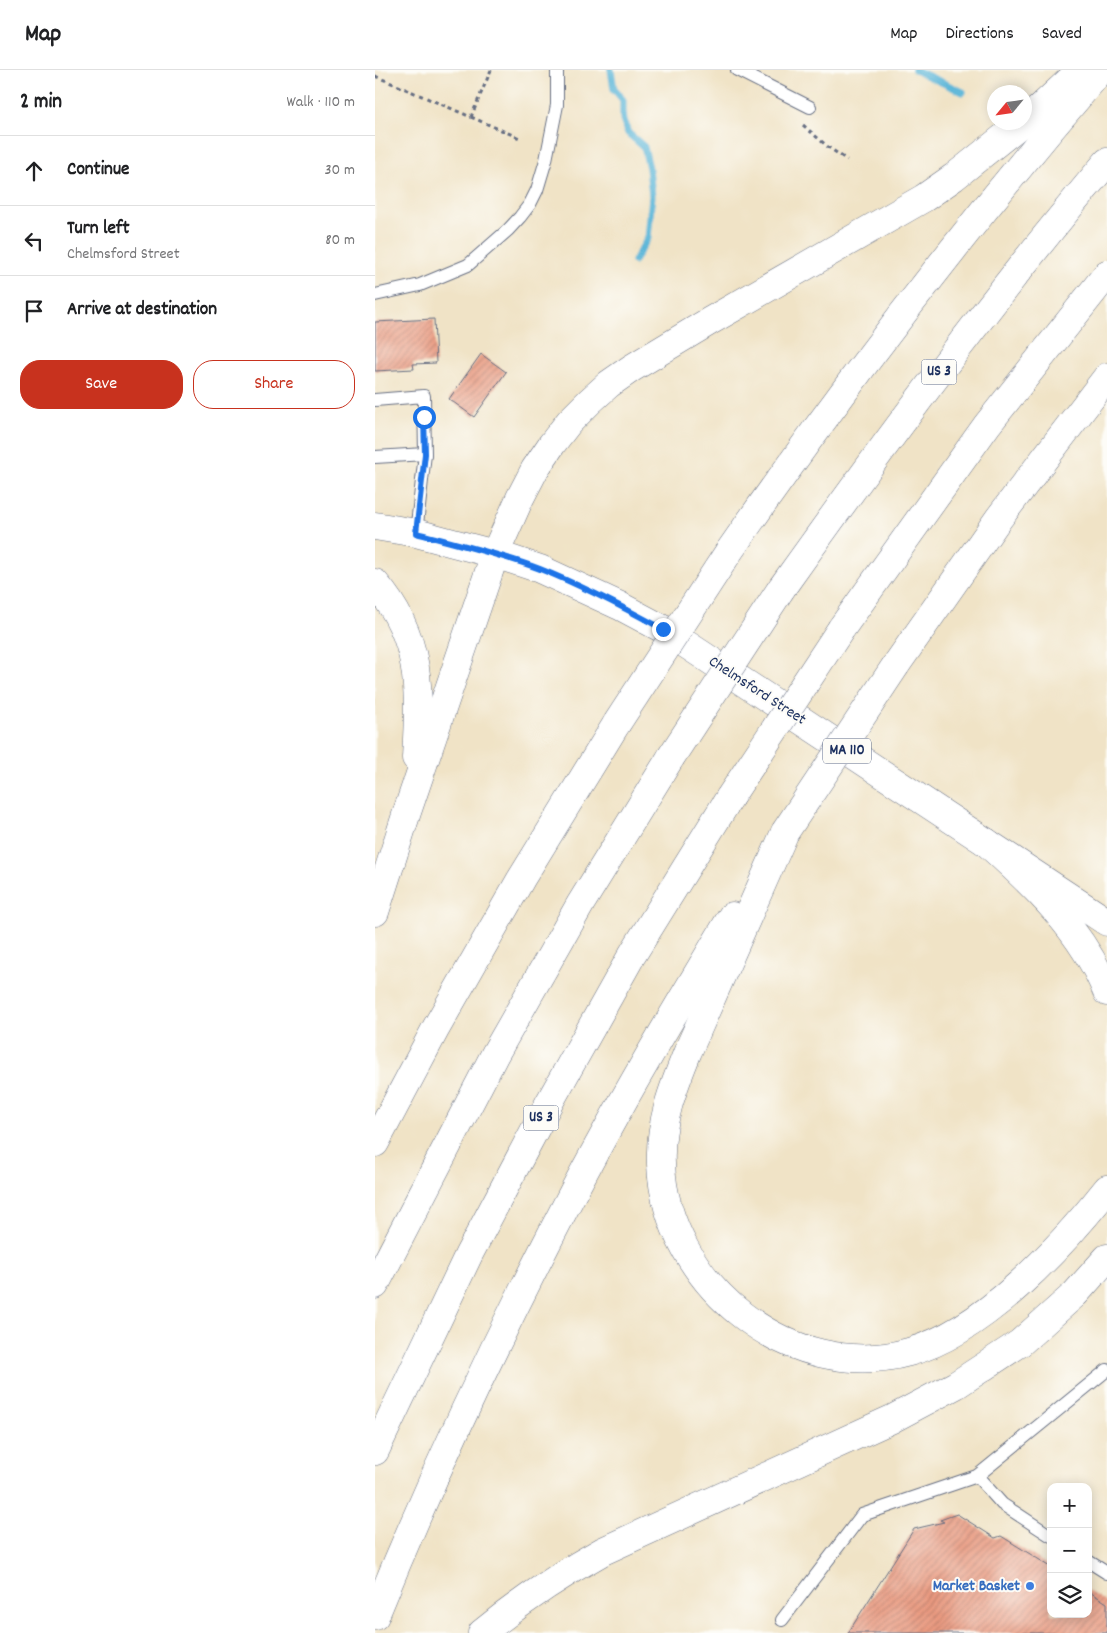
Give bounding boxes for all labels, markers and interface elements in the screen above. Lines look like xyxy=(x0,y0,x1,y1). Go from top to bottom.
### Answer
text: Map xyxy=(25,18,61,52)
text: Map xyxy=(890,22,917,47)
text: Directions xyxy=(945,22,1014,47)
text: Saved xyxy=(1042,22,1082,47)
north arrow xyxy=(987,85,1032,130)
text: 2 min xyxy=(20,88,62,118)
text: Walk · 110 m xyxy=(287,91,355,114)
icon: ahead xyxy=(20,157,48,185)
text: Continue xyxy=(67,157,129,184)
text: 30 m xyxy=(325,159,355,182)
text: Turn left xyxy=(67,216,130,243)
icon: left xyxy=(20,227,48,255)
text: 80 m xyxy=(325,229,355,252)
text: Chelmsford Street xyxy=(67,243,180,266)
icon: arrive xyxy=(20,297,48,325)
text: Arrive at destination xyxy=(67,297,217,324)
button: Save xyxy=(20,360,183,409)
button: Share xyxy=(193,360,355,409)
road number: US 3 xyxy=(921,360,957,384)
route start xyxy=(413,406,436,429)
route end xyxy=(652,618,675,641)
street label: Chelmsford Street xyxy=(704,651,811,731)
road number: MA 110 xyxy=(823,738,871,764)
road number: US 3 xyxy=(523,1106,559,1130)
map controls xyxy=(1047,1483,1092,1618)
button: + xyxy=(1047,1483,1092,1528)
button: − xyxy=(1047,1528,1092,1573)
button: layers xyxy=(1047,1573,1092,1618)
place label: Market Basket xyxy=(933,1575,1020,1598)
marker: Market Basket xyxy=(1024,1580,1036,1592)

